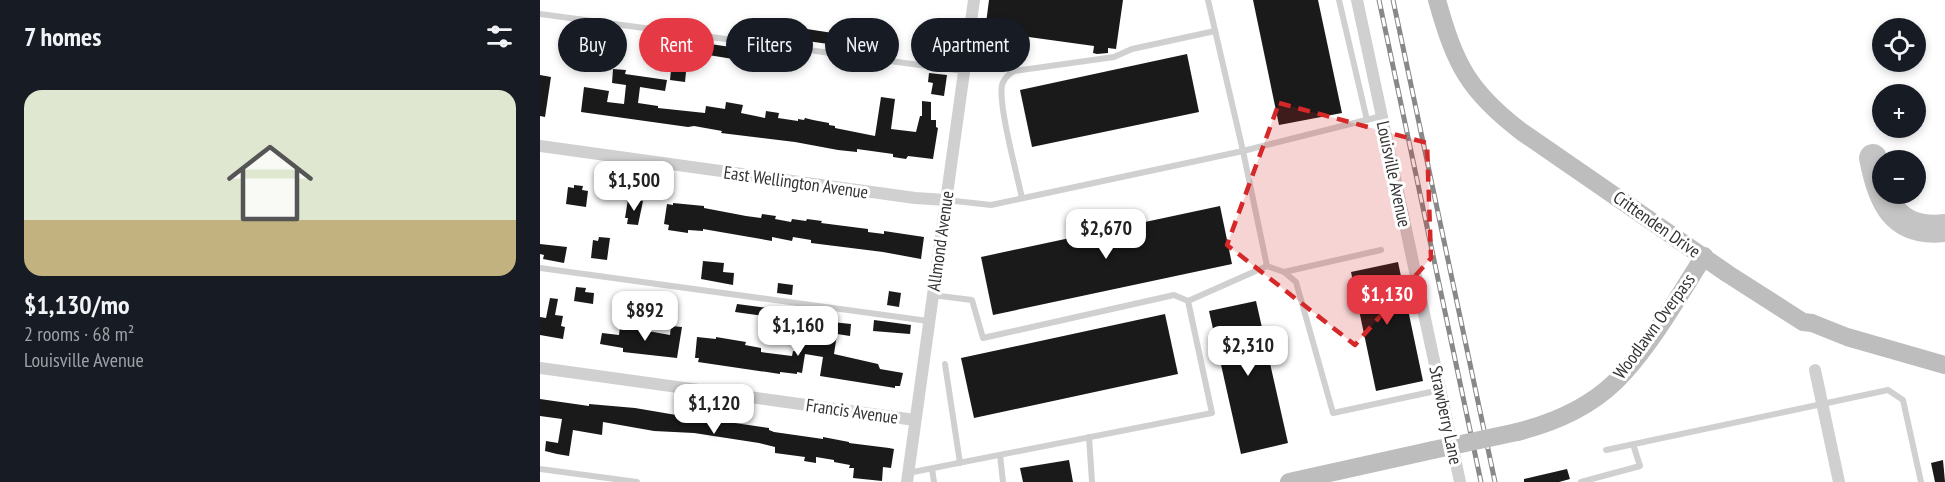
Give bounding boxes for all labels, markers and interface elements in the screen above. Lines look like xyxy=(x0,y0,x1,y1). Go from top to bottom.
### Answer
chip: Buy xyxy=(558,18,627,72)
chip: Rent xyxy=(639,18,714,72)
chip: Filters xyxy=(726,18,813,72)
chip: New xyxy=(825,18,899,72)
chip: Apartment xyxy=(911,18,1030,72)
map controls xyxy=(1872,18,1926,204)
button: locate xyxy=(1872,18,1926,72)
text: 7 homes xyxy=(24,20,101,53)
icon: filters xyxy=(483,20,516,53)
button: + xyxy=(1872,84,1926,138)
street label: Louisville Avenue xyxy=(1372,119,1416,229)
icon: home xyxy=(216,129,324,237)
button: − xyxy=(1872,150,1926,204)
street label: East Wellington Avenue xyxy=(722,160,870,204)
pin: $1,500 xyxy=(585,161,683,212)
text: $1,500 xyxy=(608,167,660,193)
street label: Crittenden Drive xyxy=(1609,185,1705,263)
street label: Allmond Avenue xyxy=(922,189,958,293)
pin: $2,670 xyxy=(1057,209,1155,260)
text: $2,670 xyxy=(1080,215,1132,241)
street label: Woodlawn Overpass xyxy=(1608,269,1700,383)
pin: $1,130 xyxy=(1338,275,1436,326)
text: $1,130 xyxy=(1361,281,1413,307)
text: $1,130/mo xyxy=(24,288,130,321)
pin: $892 xyxy=(609,291,681,342)
text: $892 xyxy=(626,297,664,323)
pin: $1,160 xyxy=(749,306,847,357)
text: $1,160 xyxy=(772,312,824,338)
text: 2 rooms · 68 m² xyxy=(24,321,134,347)
pin: $2,310 xyxy=(1199,326,1297,377)
text: $2,310 xyxy=(1222,332,1274,358)
text: Louisville Avenue xyxy=(24,347,144,373)
street label: Strawberry Lane xyxy=(1424,364,1468,466)
pin: $1,120 xyxy=(665,384,763,435)
text: $1,120 xyxy=(688,390,740,416)
street label: Francis Avenue xyxy=(804,393,900,429)

